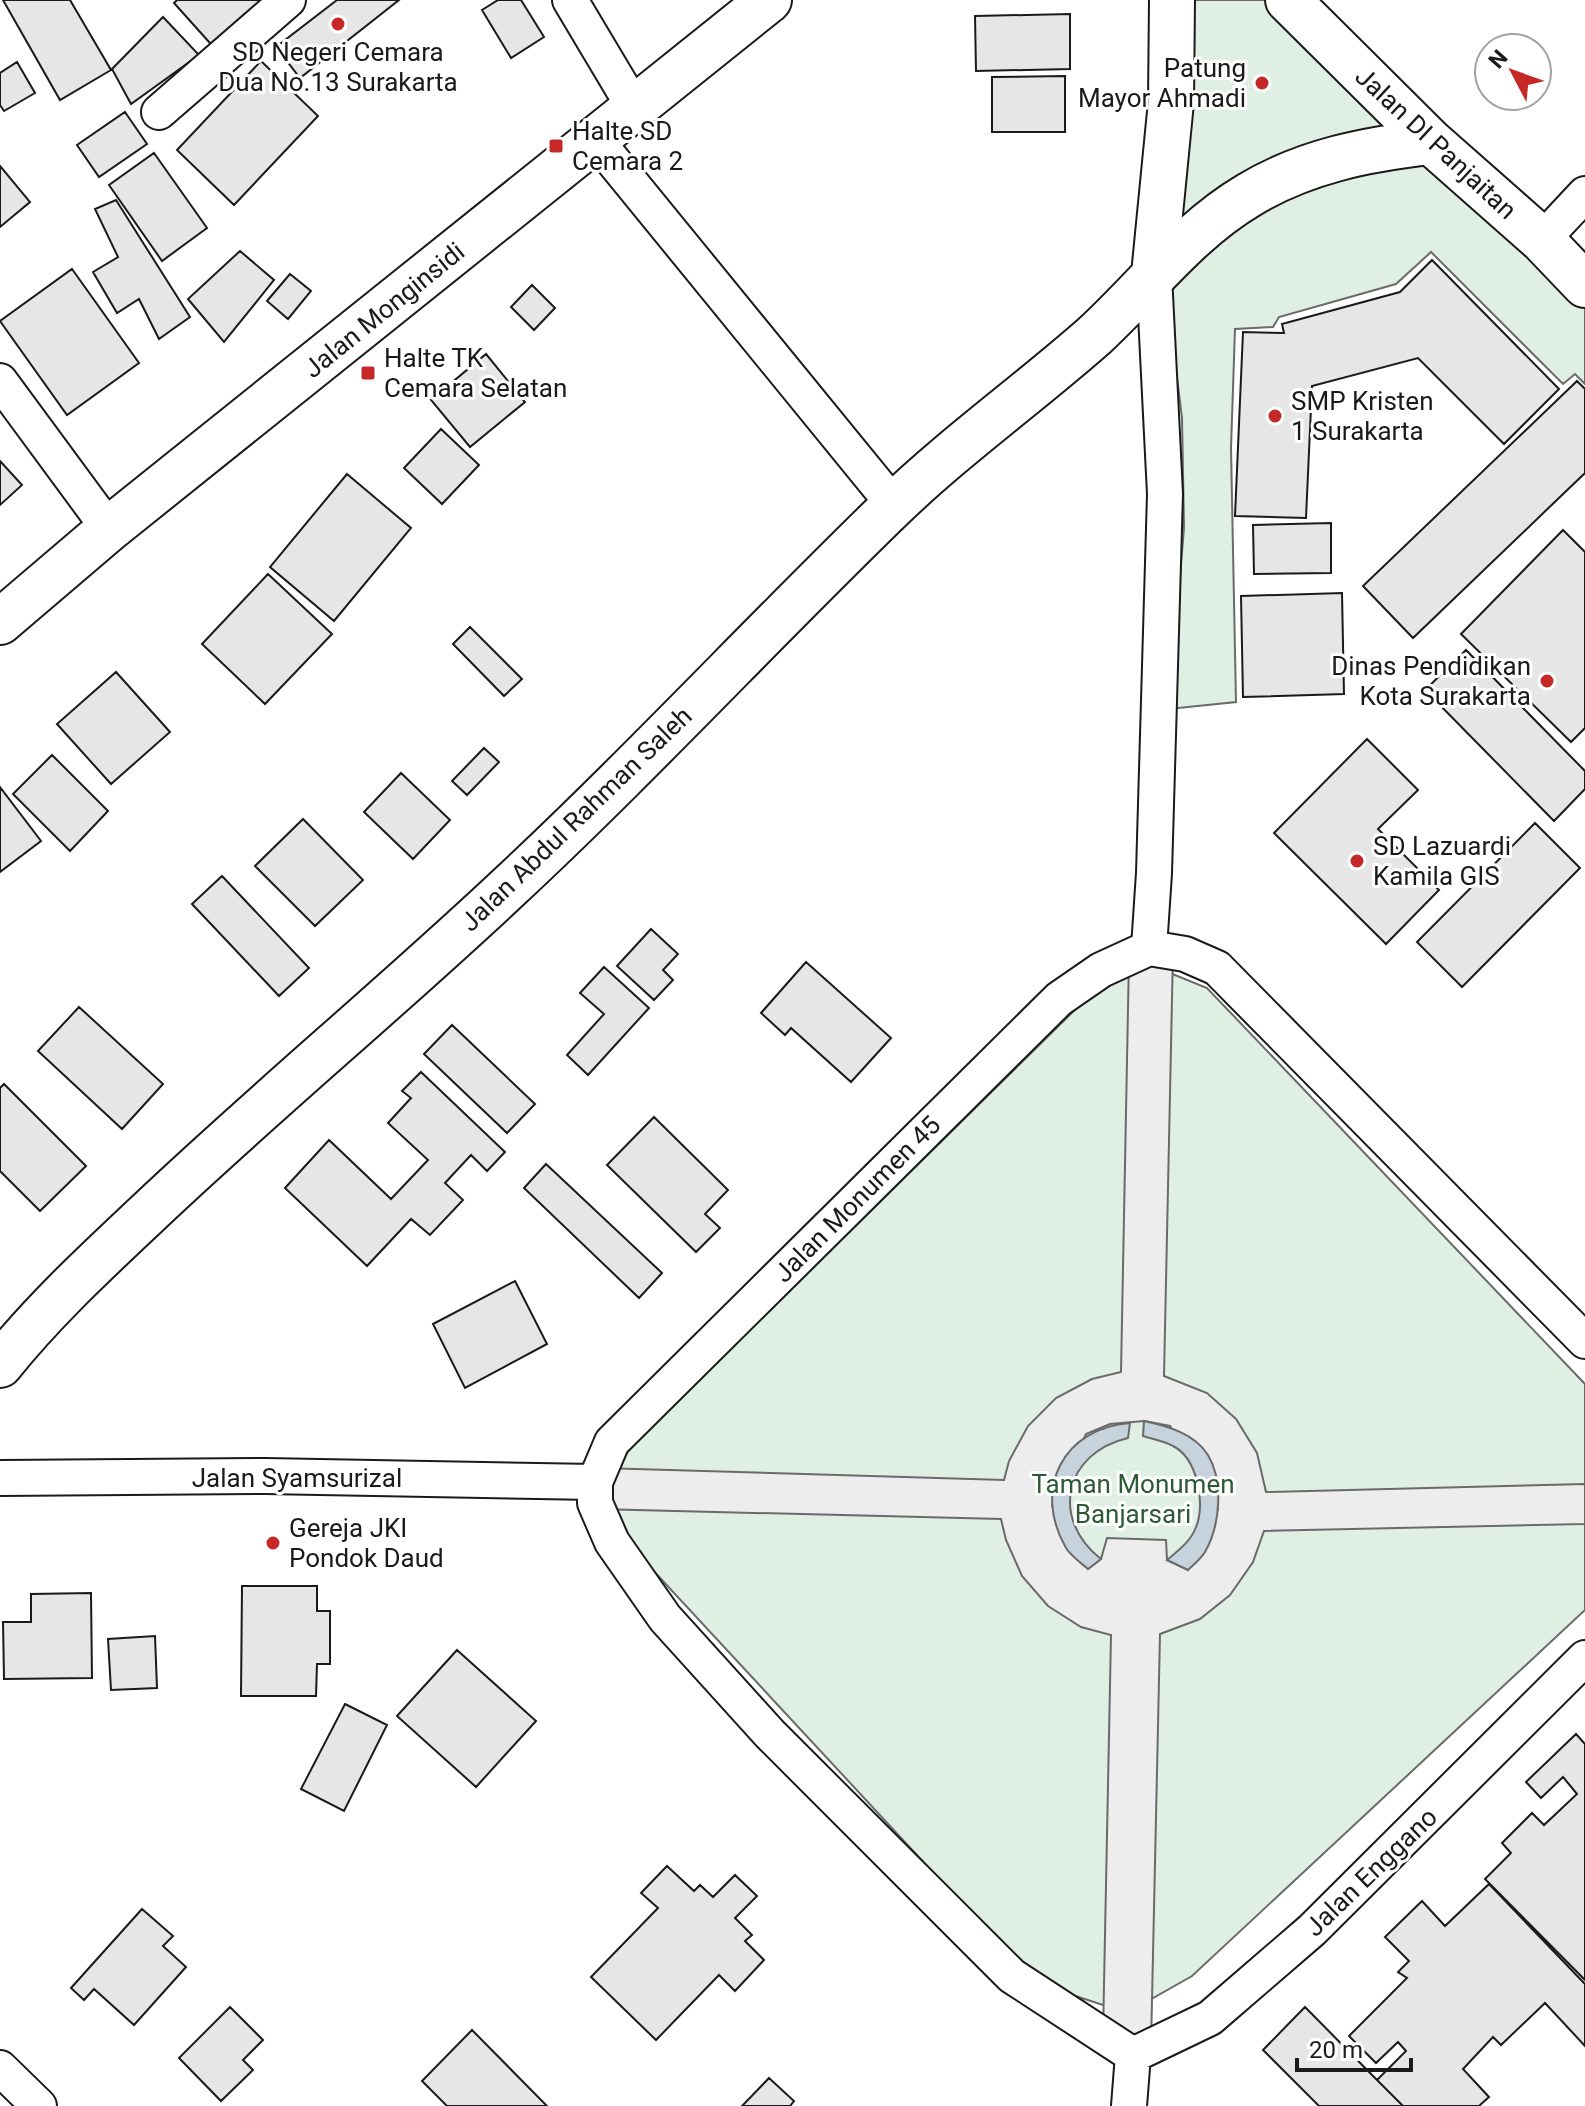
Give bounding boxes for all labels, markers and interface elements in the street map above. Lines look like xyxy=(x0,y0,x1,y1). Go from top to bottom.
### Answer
marker: SD Negeri Cemara Dua No.13 Surakarta xyxy=(329,15,347,33)
north arrow xyxy=(1473,32,1553,112)
place label: SD Negeri Cemara Dua No.13 Surakarta xyxy=(218,37,458,97)
text: N xyxy=(1484,45,1513,73)
place label: Patung Mayor Ahmadi xyxy=(1078,53,1246,113)
street label: Jalan DI Panjaitan xyxy=(1349,61,1523,225)
marker: Patung Mayor Ahmadi xyxy=(1253,74,1271,92)
place label: Halte SD Cemara 2 xyxy=(572,116,683,176)
marker: Halte SD Cemara 2 xyxy=(547,137,565,155)
street label: Jalan Monginsidi xyxy=(298,236,470,384)
place label: Halte TK Cemara Selatan xyxy=(384,343,567,403)
marker: Halte TK Cemara Selatan xyxy=(359,364,377,382)
place label: SMP Kristen 1 Surakarta xyxy=(1291,386,1434,446)
marker: SMP Kristen 1 Surakarta xyxy=(1266,407,1284,425)
place label: Dinas Pendidikan Kota Surakarta xyxy=(1331,651,1531,711)
marker: Dinas Pendidikan Kota Surakarta xyxy=(1538,672,1556,690)
street label: Jalan Abdul Rahman Saleh xyxy=(454,701,698,937)
place label: SD Lazuardi Kamila GIS xyxy=(1373,831,1511,891)
marker: SD Lazuardi Kamila GIS xyxy=(1348,852,1366,870)
street label: Jalan Monumen 45 xyxy=(768,1110,946,1288)
street label: Jalan Syamsurizal xyxy=(192,1463,402,1493)
park label: Taman Monumen Banjarsari xyxy=(1031,1469,1235,1529)
place label: Gereja JKI Pondok Daud xyxy=(289,1513,444,1573)
marker: Gereja JKI Pondok Daud xyxy=(264,1534,282,1552)
street label: Jalan Enggano xyxy=(1299,1802,1443,1942)
scale bar xyxy=(1297,2022,1411,2072)
text: 20 m xyxy=(1309,2036,1363,2064)

